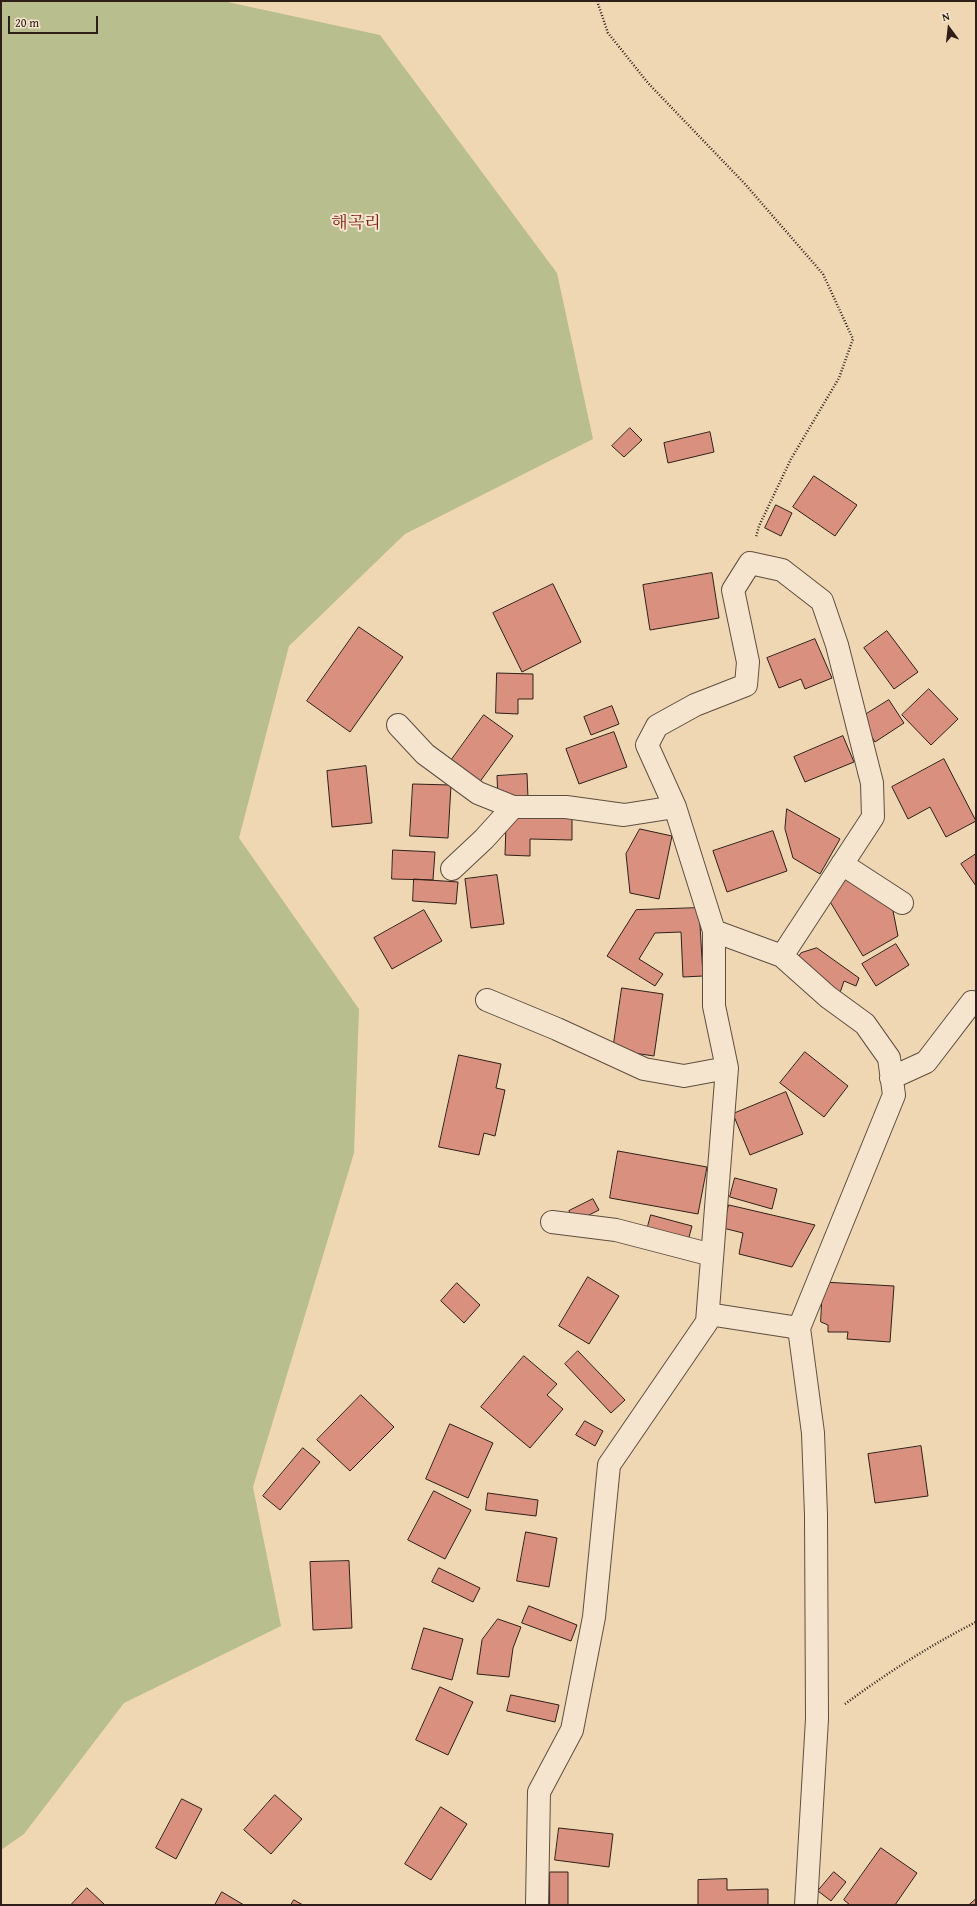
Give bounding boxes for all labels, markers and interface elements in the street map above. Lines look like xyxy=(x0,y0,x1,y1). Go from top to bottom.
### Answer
scale bar xyxy=(10,8,100,34)
north arrow xyxy=(929,8,969,48)
text: N xyxy=(940,8,952,25)
text: 20 m xyxy=(15,14,39,31)
district label: 해곡리 xyxy=(331,214,381,234)

